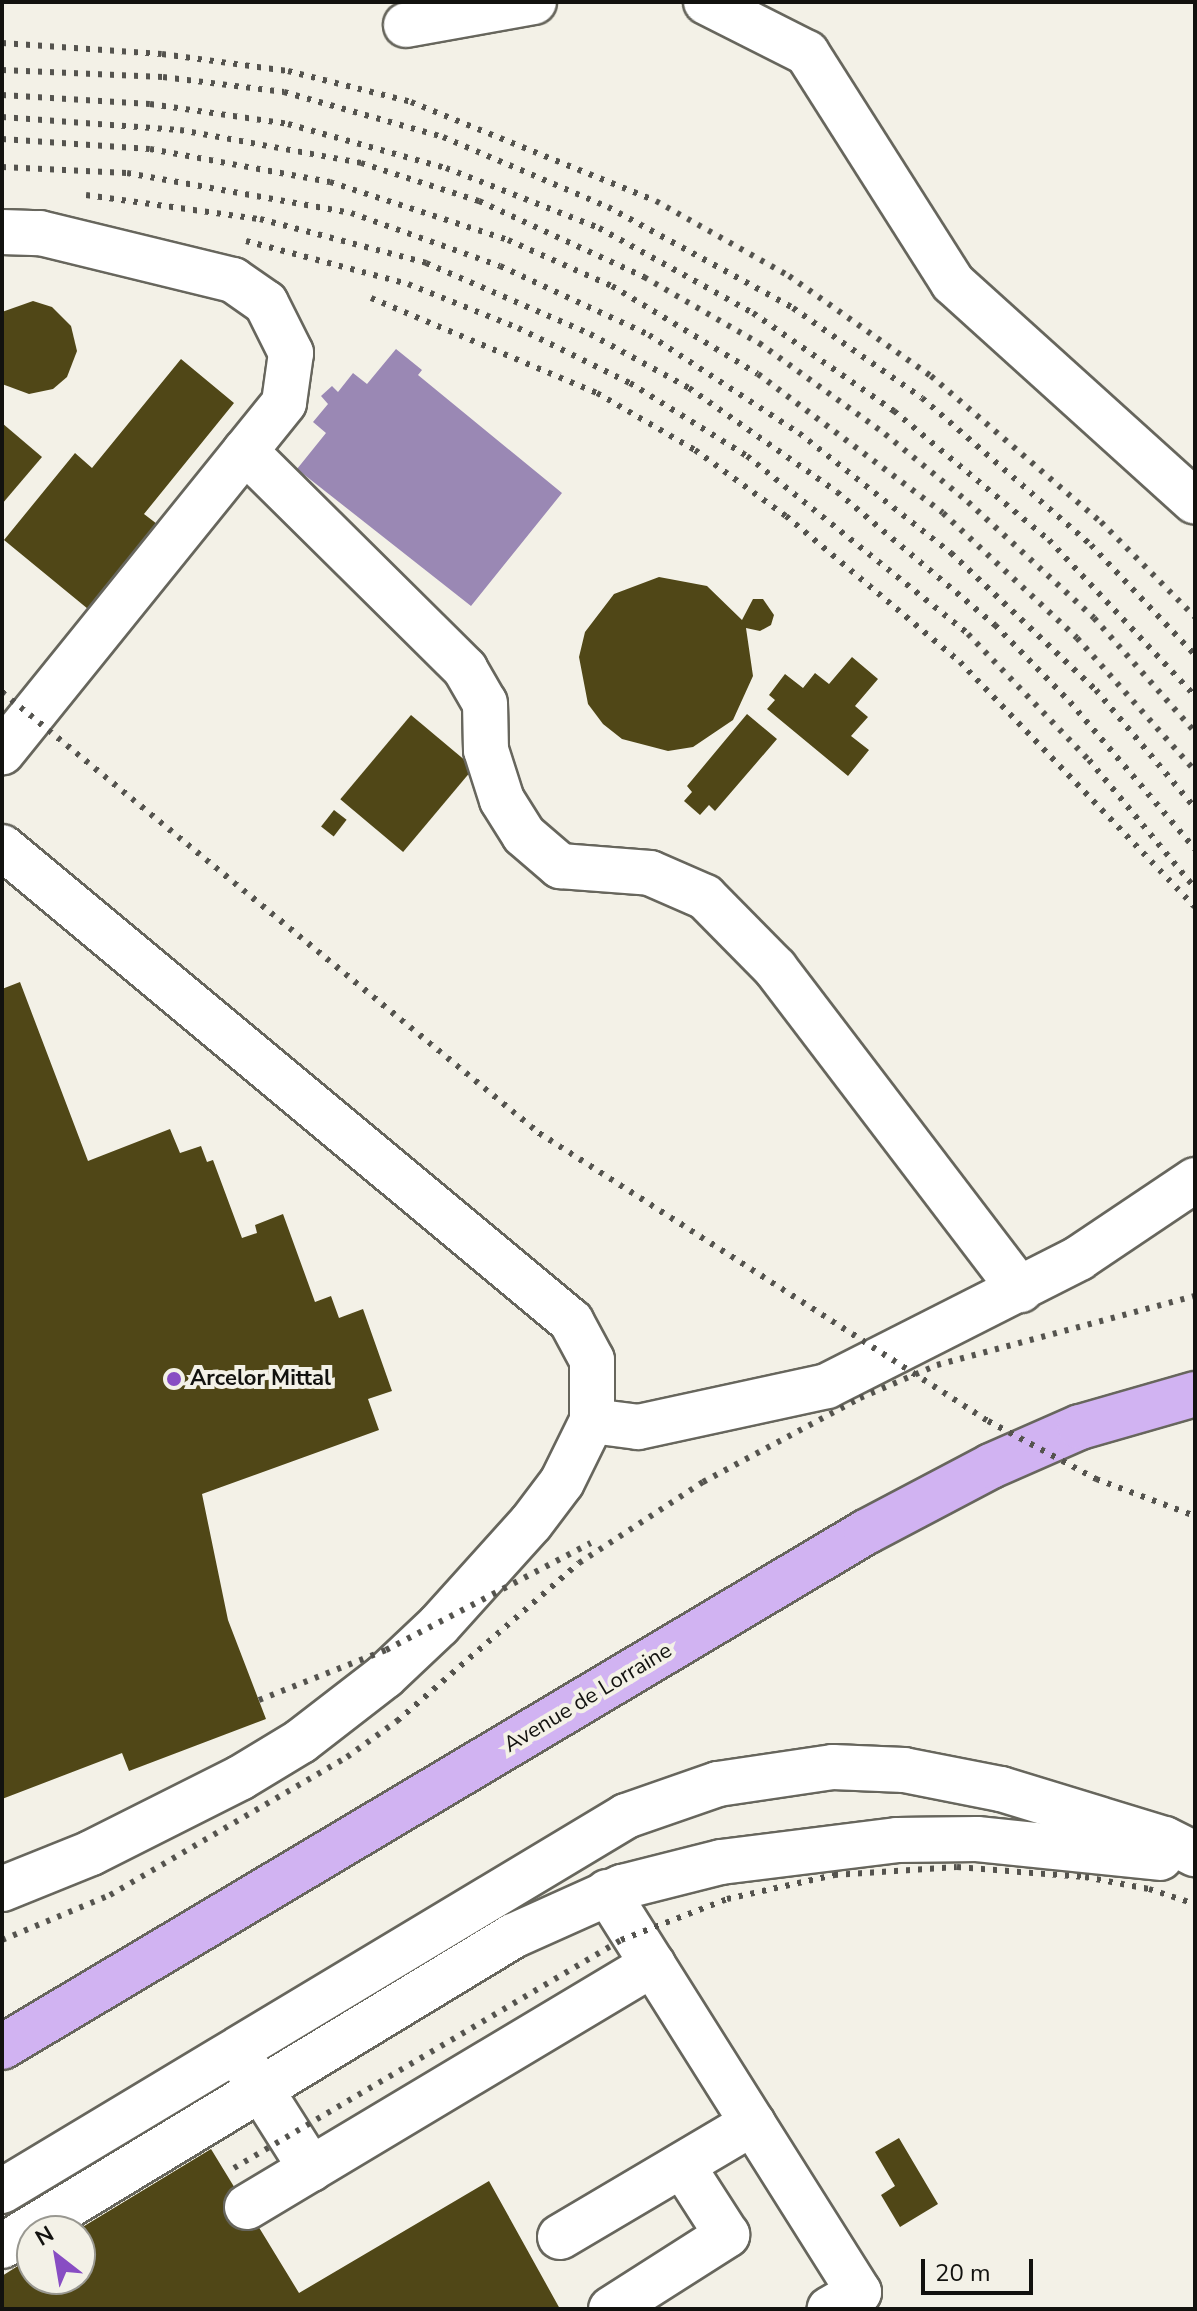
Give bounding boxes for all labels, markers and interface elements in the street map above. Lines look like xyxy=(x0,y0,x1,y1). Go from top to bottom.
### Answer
place label: Arcelor Mittal xyxy=(190,1366,331,1392)
marker: Arcelor Mittal xyxy=(165,1370,183,1388)
street label: Avenue de Lorraine xyxy=(499,1637,677,1759)
north arrow xyxy=(16,2215,96,2295)
text: N xyxy=(30,2219,59,2253)
scale bar xyxy=(925,2243,1037,2293)
text: 20 m xyxy=(935,2257,991,2289)

